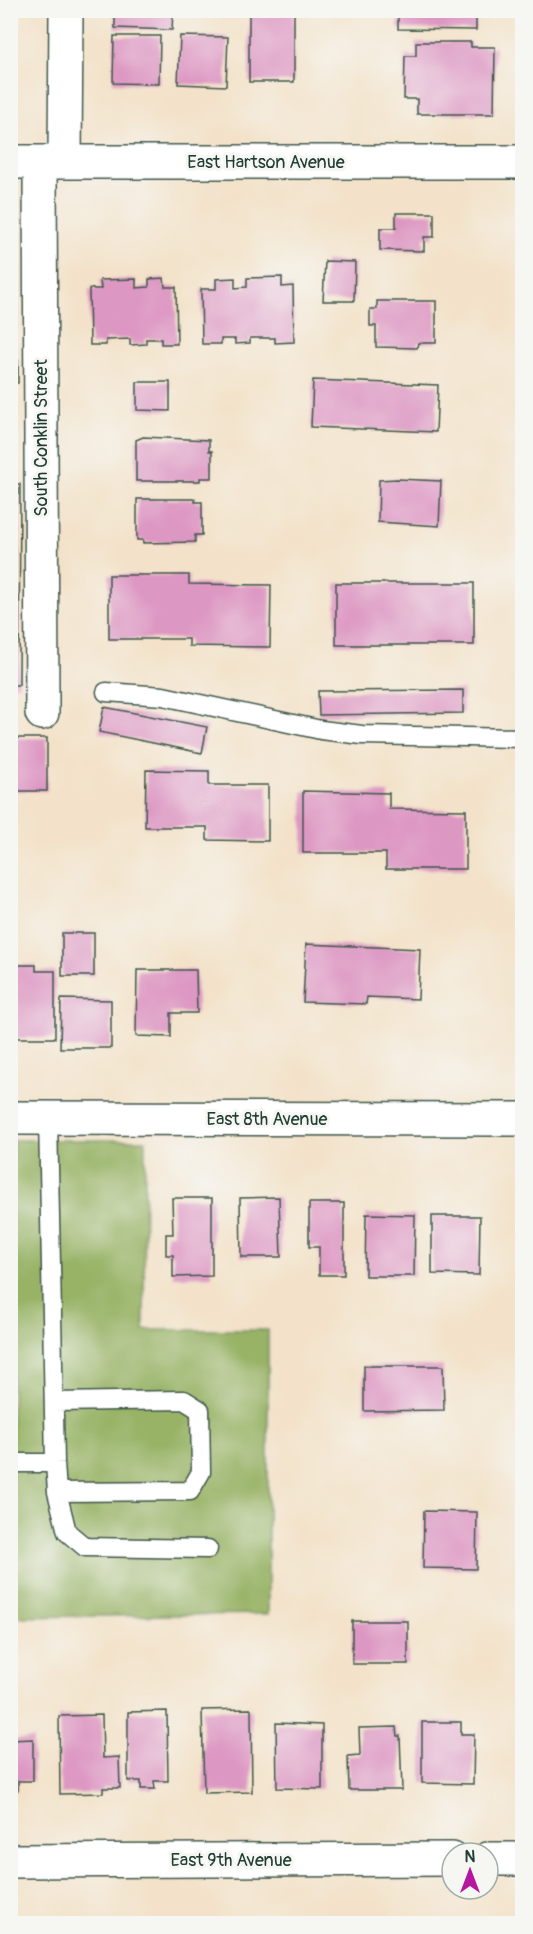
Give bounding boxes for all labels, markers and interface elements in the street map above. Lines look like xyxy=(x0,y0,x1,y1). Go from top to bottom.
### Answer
street label: East Hartson Avenue xyxy=(187,151,345,174)
street label: South Conklin Street xyxy=(30,359,53,517)
street label: East 8th Avenue xyxy=(207,1108,328,1131)
north arrow xyxy=(440,1841,500,1901)
text: N xyxy=(465,1847,476,1867)
street label: East 9th Avenue xyxy=(170,1849,292,1872)

